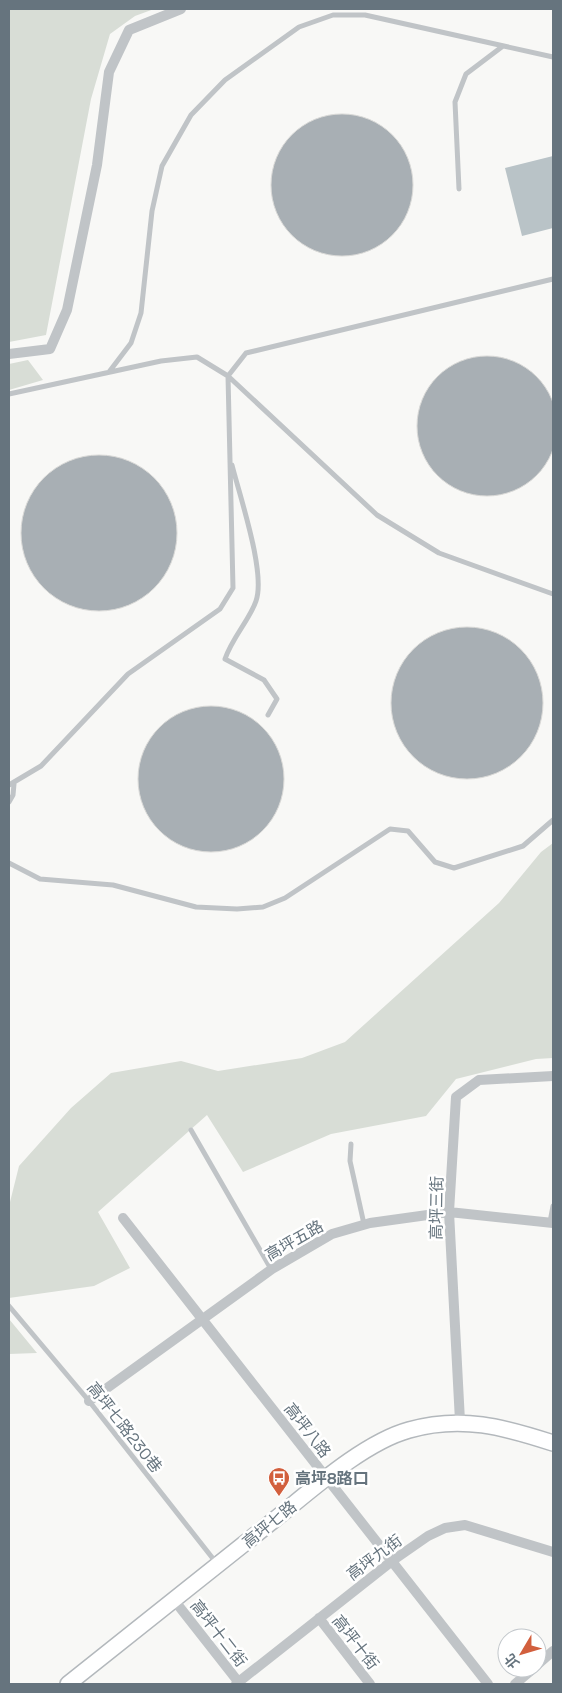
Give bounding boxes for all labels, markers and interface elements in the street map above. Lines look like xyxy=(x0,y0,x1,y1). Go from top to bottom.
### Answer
street label: 高坪三街 xyxy=(425,1176,448,1240)
street label: 高坪五路 xyxy=(261,1215,327,1266)
street label: 高坪七路230巷 xyxy=(83,1378,167,1477)
street label: 高坪八路 xyxy=(280,1399,336,1462)
bus stop icon: 高坪8路口 xyxy=(267,1466,291,1497)
place label: 高坪8路口 xyxy=(295,1468,369,1489)
street label: 高坪七路 xyxy=(238,1496,301,1553)
street label: 高坪九街 xyxy=(342,1530,406,1585)
street label: 高坪十二街 xyxy=(186,1595,252,1671)
street label: 高坪十街 xyxy=(328,1611,384,1674)
north arrow xyxy=(497,1628,547,1678)
text: 北 xyxy=(500,1650,523,1672)

